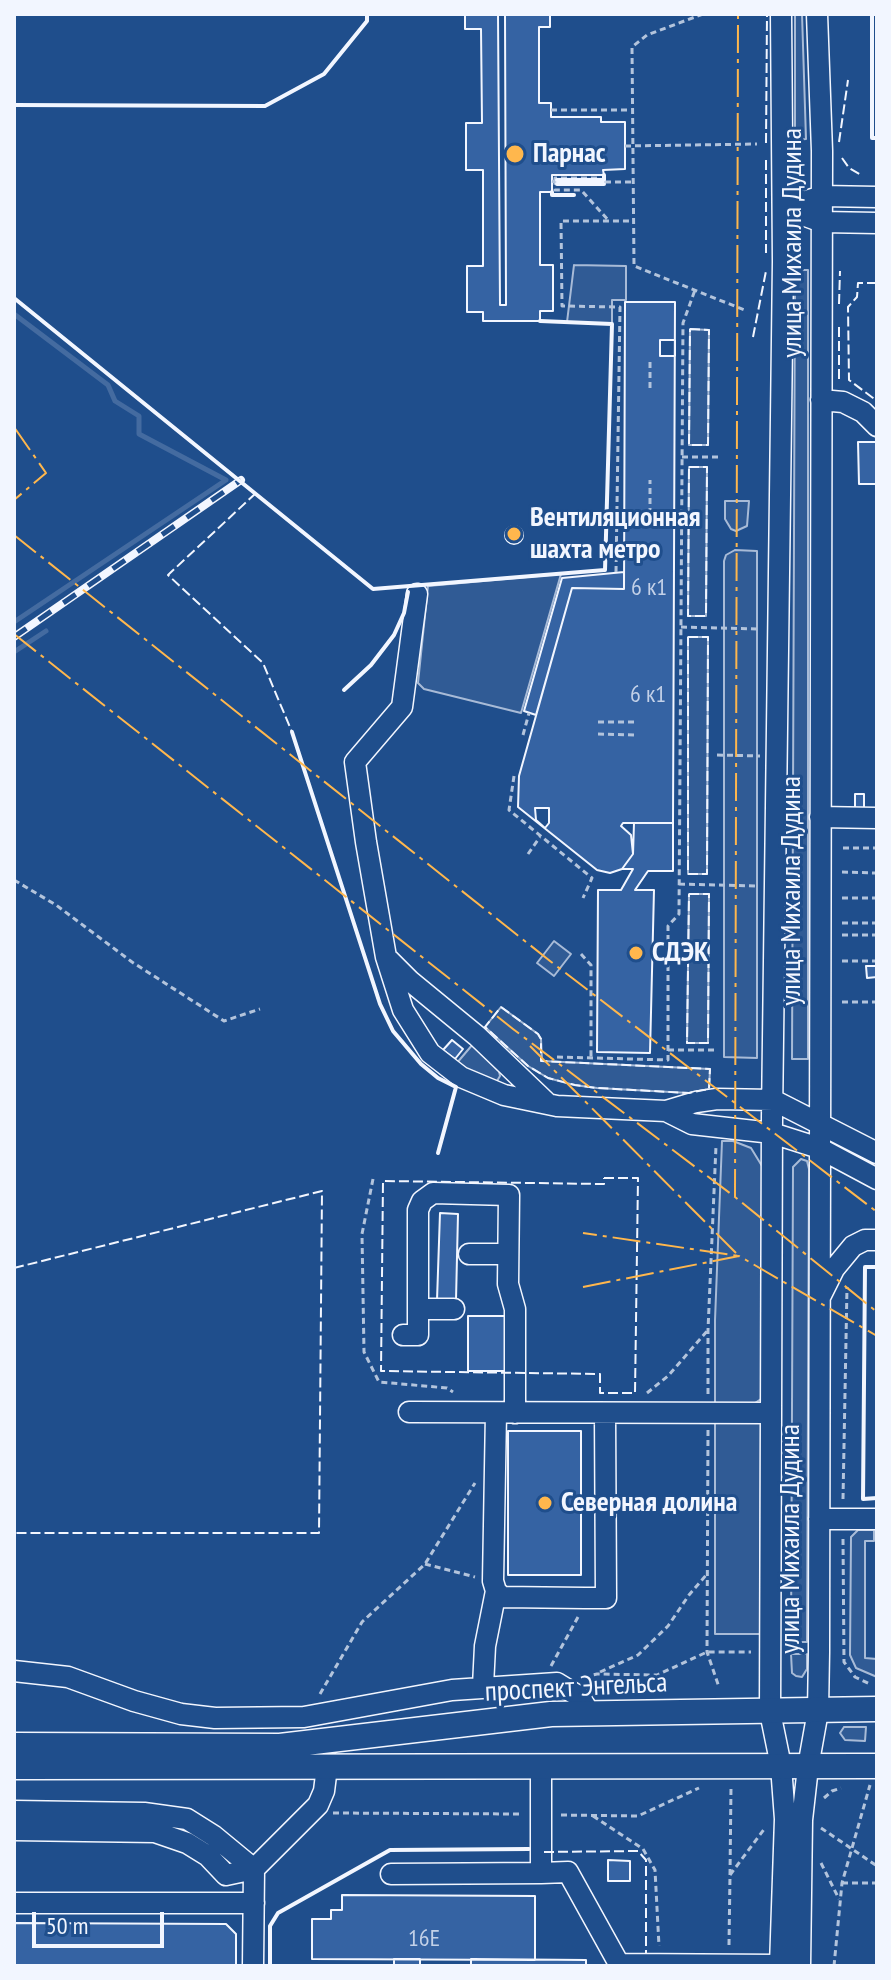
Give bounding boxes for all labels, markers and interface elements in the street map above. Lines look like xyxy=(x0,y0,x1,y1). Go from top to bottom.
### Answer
street label: улица Михаила Дудина xyxy=(776,128,810,358)
place label: Парнас xyxy=(533,137,606,171)
marker: Парнас xyxy=(504,143,526,165)
place label: Вентиляционная шахта метро xyxy=(530,501,701,567)
marker: Вентиляционная шахта метро xyxy=(505,525,523,543)
house number: 6 к1 xyxy=(631,574,667,602)
house number: 6 к1 xyxy=(630,681,666,709)
street label: улица Михаила Дудина xyxy=(775,776,809,1006)
place label: СДЭК xyxy=(652,936,709,970)
marker: СДЭК xyxy=(627,944,645,962)
street label: улица Михаила Дудина xyxy=(774,1424,808,1654)
place label: Северная долина xyxy=(561,1486,737,1520)
marker: Северная долина xyxy=(536,1494,554,1512)
street label: проспект Энгельса xyxy=(484,1666,668,1710)
scale bar xyxy=(36,1896,168,1946)
text: 50 m xyxy=(46,1910,88,1941)
house number: 16Е xyxy=(408,1925,440,1953)

